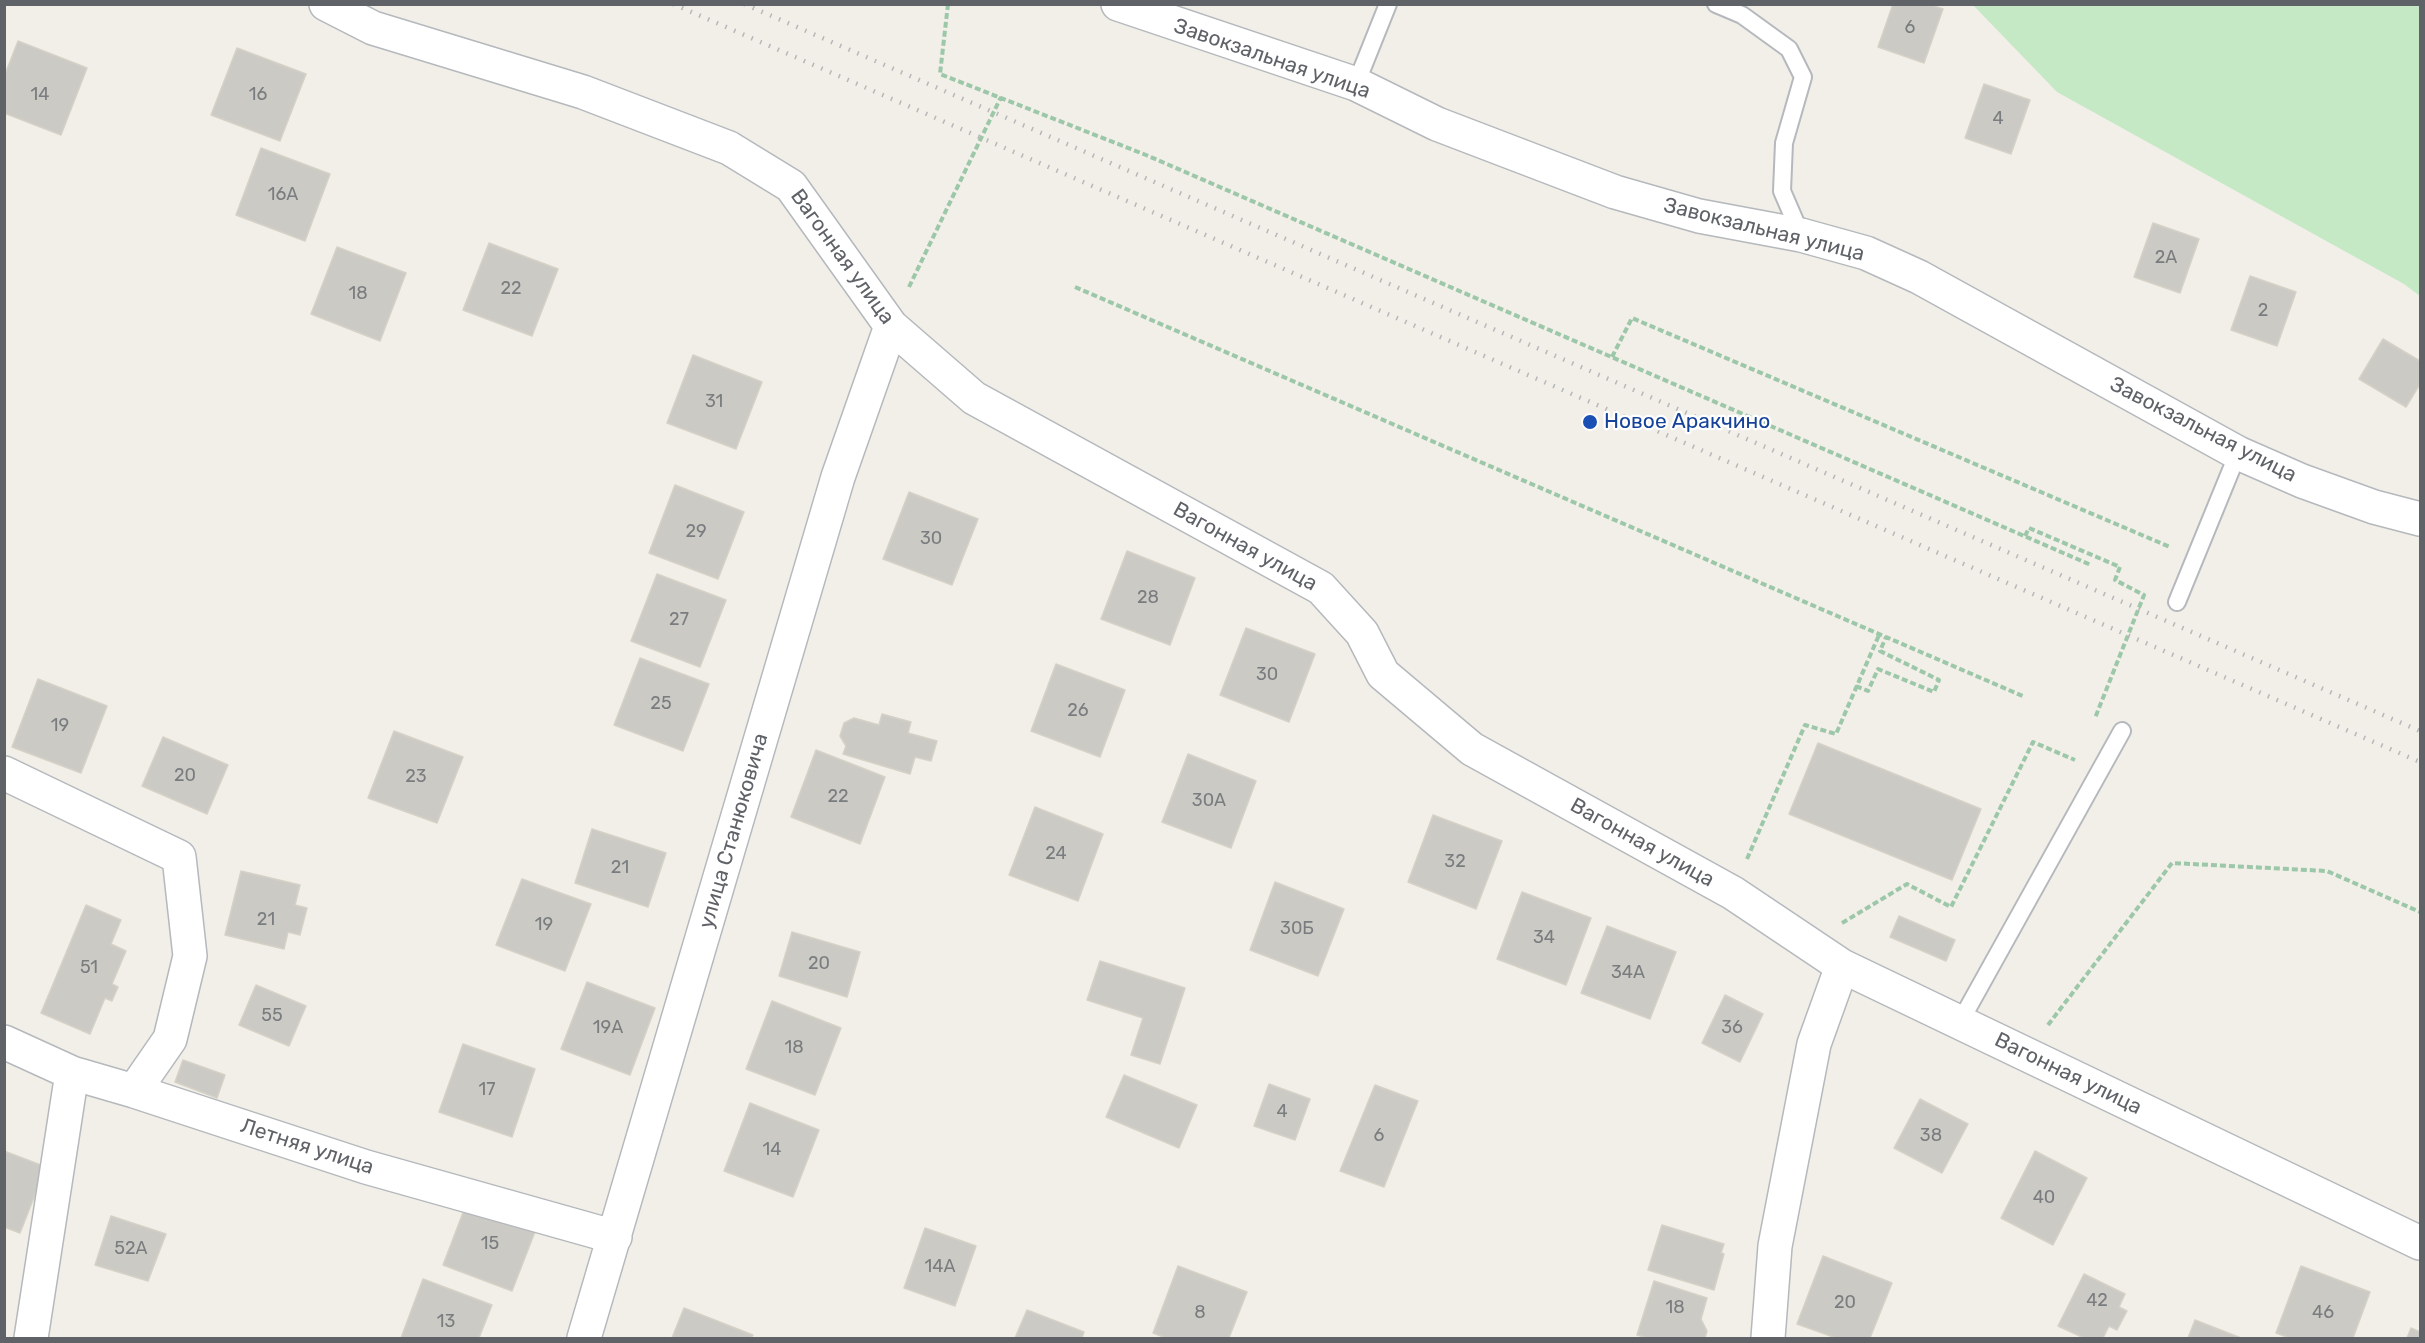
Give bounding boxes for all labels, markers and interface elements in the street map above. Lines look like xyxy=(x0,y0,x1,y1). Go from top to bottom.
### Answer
street label: Завокзальная улица xyxy=(1170,14,1374,104)
house number: 6 xyxy=(1905,17,1915,39)
house number: 14 xyxy=(31,84,49,106)
house number: 16 xyxy=(249,84,267,106)
house number: 4 xyxy=(1992,108,2004,130)
house number: 16А xyxy=(268,184,298,206)
street label: Вагонная улица xyxy=(785,185,899,329)
street label: Завокзальная улица xyxy=(1661,193,1867,267)
house number: 2А xyxy=(2155,247,2177,269)
house number: 22 xyxy=(500,278,522,300)
house number: 18 xyxy=(348,283,368,305)
house number: 2 xyxy=(2258,300,2268,322)
street label: Завокзальная улица xyxy=(2105,372,2301,488)
house number: 31 xyxy=(705,391,723,413)
place label: Новое Аракчино xyxy=(1604,409,1770,435)
marker: Новое Аракчино xyxy=(1581,413,1599,431)
street label: Вагонная улица xyxy=(1169,497,1321,597)
house number: 29 xyxy=(685,521,707,543)
house number: 30 xyxy=(920,528,942,550)
house number: 28 xyxy=(1137,587,1159,609)
house number: 27 xyxy=(669,609,689,631)
house number: 30 xyxy=(1256,664,1278,686)
house number: 25 xyxy=(650,693,672,715)
house number: 26 xyxy=(1067,700,1089,722)
house number: 19 xyxy=(51,715,69,737)
street label: улица Станюковича xyxy=(694,730,774,932)
house number: 20 xyxy=(174,765,196,787)
house number: 23 xyxy=(405,766,427,788)
house number: 22 xyxy=(827,786,849,808)
house number: 30А xyxy=(1192,790,1226,812)
street label: Вагонная улица xyxy=(1566,793,1718,893)
house number: 24 xyxy=(1045,843,1067,865)
house number: 32 xyxy=(1444,851,1466,873)
house number: 21 xyxy=(611,857,629,879)
house number: 21 xyxy=(257,909,275,931)
house number: 19 xyxy=(535,914,553,936)
house number: 30Б xyxy=(1280,918,1314,940)
house number: 34 xyxy=(1533,927,1555,949)
house number: 20 xyxy=(808,953,830,975)
house number: 51 xyxy=(80,957,98,979)
house number: 34А xyxy=(1611,962,1645,984)
house number: 55 xyxy=(261,1005,283,1027)
house number: 19А xyxy=(593,1017,623,1039)
house number: 36 xyxy=(1721,1017,1743,1039)
street label: Вагонная улица xyxy=(1990,1027,2146,1121)
house number: 18 xyxy=(784,1037,804,1059)
house number: 17 xyxy=(479,1079,495,1101)
house number: 4 xyxy=(1276,1101,1288,1123)
street label: Летняя улица xyxy=(237,1114,377,1180)
house number: 6 xyxy=(1374,1125,1384,1147)
house number: 38 xyxy=(1920,1125,1942,1147)
house number: 14 xyxy=(763,1139,781,1161)
house number: 40 xyxy=(2033,1187,2055,1209)
house number: 15 xyxy=(481,1233,499,1255)
house number: 52А xyxy=(114,1238,148,1260)
house number: 14А xyxy=(925,1256,955,1278)
house number: 42 xyxy=(2086,1290,2108,1312)
house number: 20 xyxy=(1834,1292,1856,1314)
house number: 18 xyxy=(1665,1297,1685,1319)
house number: 8 xyxy=(1194,1302,1206,1324)
house number: 46 xyxy=(2312,1302,2334,1324)
house number: 13 xyxy=(437,1311,455,1333)

